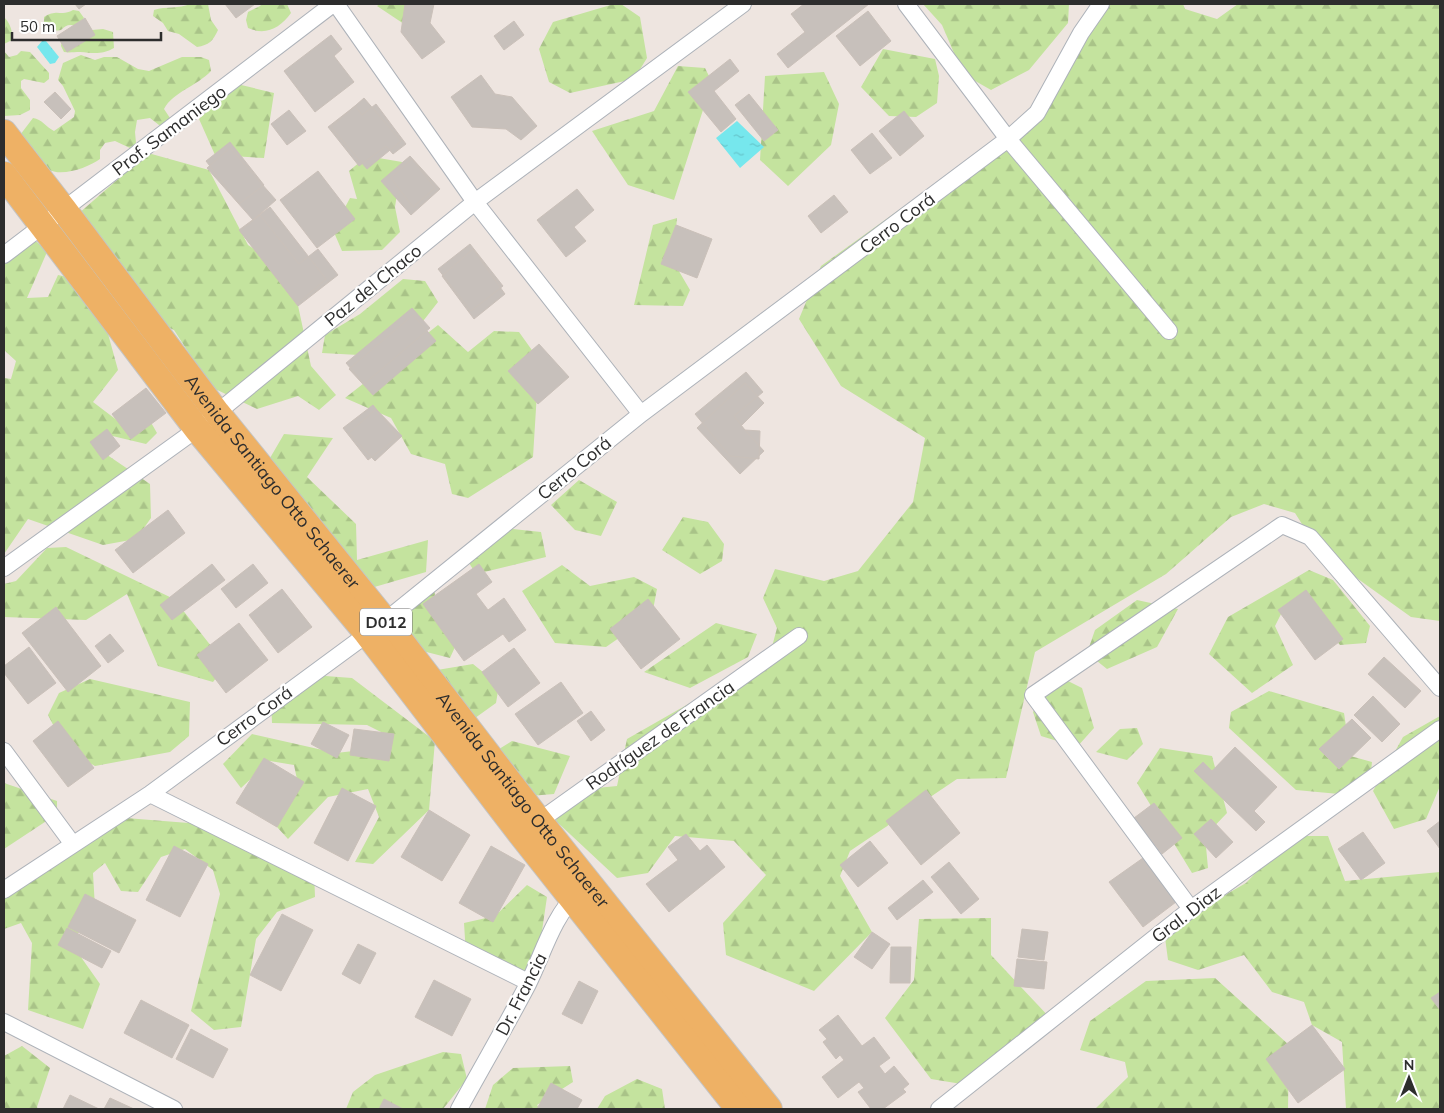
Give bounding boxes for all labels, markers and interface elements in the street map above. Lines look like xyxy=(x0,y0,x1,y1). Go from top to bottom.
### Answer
scale bar xyxy=(12,10,161,42)
text: 50 m xyxy=(20,17,55,36)
street label: Prof. Samaniego xyxy=(107,80,231,180)
street label: Cerro Corá xyxy=(855,187,939,259)
street label: Paz del Chaco xyxy=(320,239,426,331)
street label: Avenida Santiago Otto Schaerer xyxy=(180,369,366,594)
street label: Cerro Corá xyxy=(532,431,616,505)
road number: D012 xyxy=(360,608,412,636)
street label: Rodríguez de Francia xyxy=(581,675,739,795)
street label: Cerro Corá xyxy=(211,681,297,751)
street label: Avenida Santiago Otto Schaerer xyxy=(432,687,615,913)
street label: Gral. Diaz xyxy=(1147,880,1225,948)
street label: Dr. Francia xyxy=(490,949,552,1039)
north arrow xyxy=(1384,1053,1434,1103)
text: N xyxy=(1404,1056,1414,1074)

